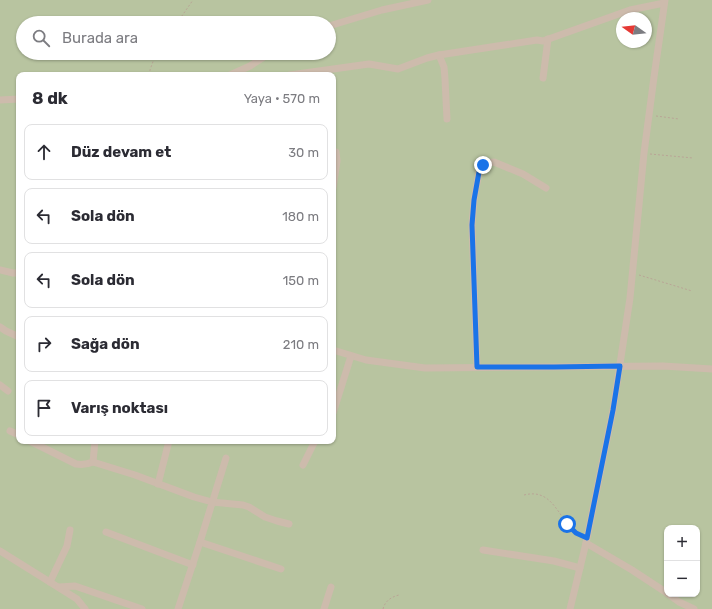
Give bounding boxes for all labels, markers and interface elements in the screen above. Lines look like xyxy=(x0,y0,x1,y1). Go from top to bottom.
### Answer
north arrow xyxy=(616,12,652,48)
search box xyxy=(16,16,336,60)
icon: search xyxy=(30,27,52,49)
text: Burada ara xyxy=(62,29,138,47)
text: 8 dk xyxy=(32,88,68,108)
text: Yaya · 570 m xyxy=(244,91,320,106)
icon: ahead xyxy=(33,141,55,163)
text: Düz devam et xyxy=(71,143,171,161)
text: 30 m xyxy=(288,145,319,160)
route end xyxy=(474,156,492,174)
icon: left xyxy=(33,205,55,227)
text: Sola dön xyxy=(71,207,135,225)
text: 180 m xyxy=(282,209,319,224)
icon: left xyxy=(33,269,55,291)
text: Sola dön xyxy=(71,271,135,289)
text: 150 m xyxy=(283,273,319,288)
icon: right xyxy=(33,333,55,355)
text: Sağa dön xyxy=(71,335,140,353)
text: 210 m xyxy=(283,337,319,352)
icon: arrive xyxy=(33,397,55,419)
text: Varış noktası xyxy=(71,399,168,417)
route start xyxy=(558,515,576,533)
map controls xyxy=(664,525,700,597)
button: + xyxy=(664,525,700,561)
button: − xyxy=(664,561,700,597)

